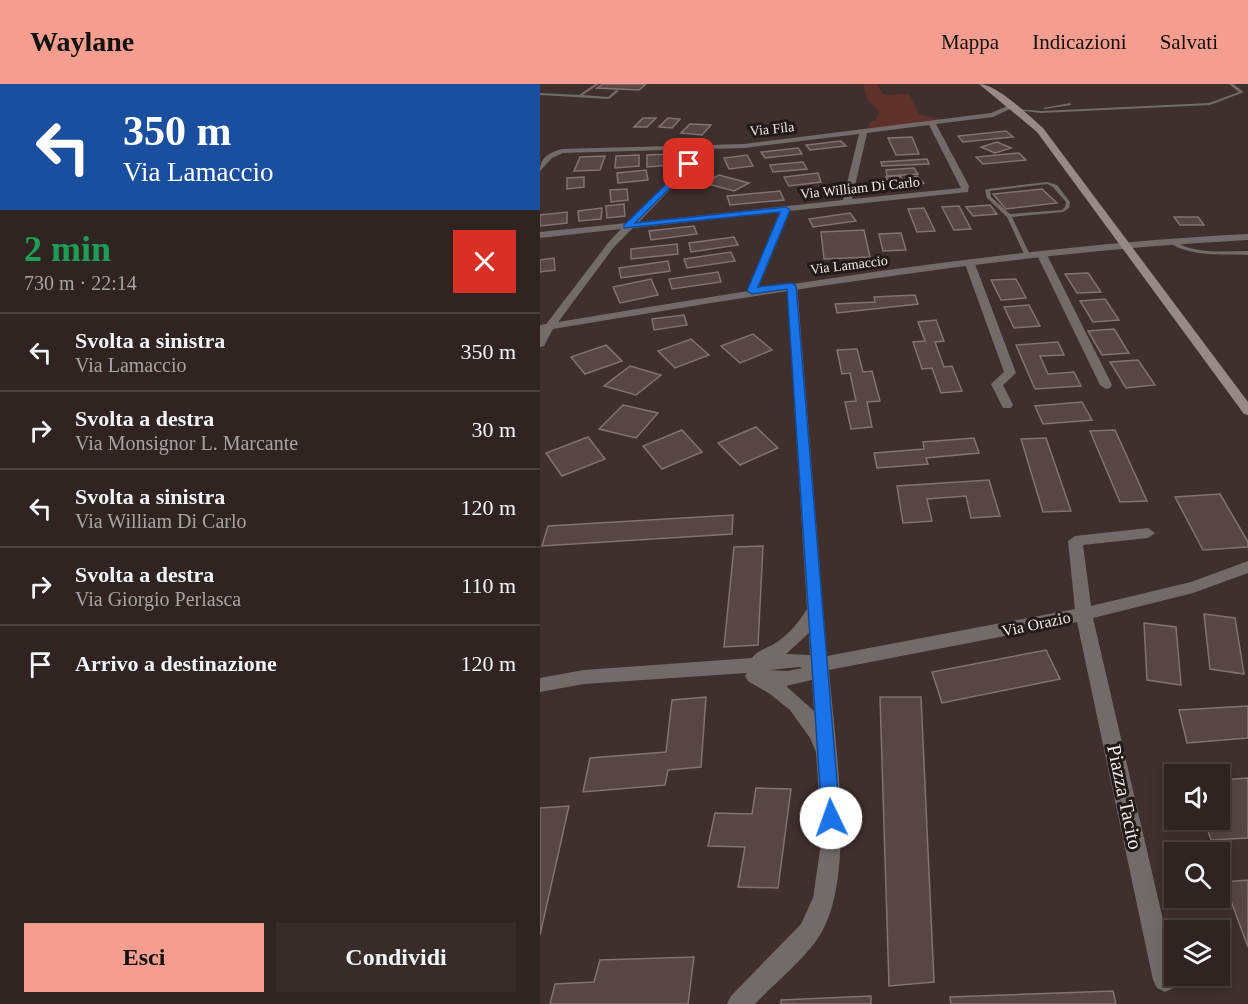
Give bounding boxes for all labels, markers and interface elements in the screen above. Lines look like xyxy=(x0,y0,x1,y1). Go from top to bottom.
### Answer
text: Waylane xyxy=(30,26,134,57)
text: Mappa xyxy=(941,30,999,54)
text: Indicazioni xyxy=(1032,30,1127,54)
text: Salvati xyxy=(1160,30,1218,54)
icon: left xyxy=(24,108,102,186)
text: 350 m xyxy=(123,108,232,154)
street label: Via Fila xyxy=(749,119,796,139)
pin xyxy=(663,138,714,189)
icon: arrive xyxy=(672,147,705,180)
text: Via Lamaccio xyxy=(123,157,274,187)
street label: Via William Di Carlo xyxy=(800,174,920,202)
text: 2 min xyxy=(24,229,111,269)
button: close xyxy=(453,230,516,293)
street label: Via Lamaccio xyxy=(809,253,889,277)
text: 730 m · 22:14 xyxy=(24,272,137,294)
text: Svolta a sinistra xyxy=(75,328,225,353)
icon: left xyxy=(24,336,57,369)
text: 350 m xyxy=(460,339,516,364)
text: Via Lamaccio xyxy=(75,354,187,376)
text: Svolta a destra xyxy=(75,406,214,431)
icon: right xyxy=(24,414,57,447)
text: 30 m xyxy=(471,417,516,442)
text: Via Monsignor L. Marcante xyxy=(75,432,298,454)
text: Svolta a sinistra xyxy=(75,484,225,509)
icon: left xyxy=(24,492,57,525)
text: 120 m xyxy=(460,495,516,520)
text: Via William Di Carlo xyxy=(75,510,246,532)
text: Svolta a destra xyxy=(75,562,214,587)
icon: right xyxy=(24,570,57,603)
text: 110 m xyxy=(461,573,516,598)
text: Via Giorgio Perlasca xyxy=(75,588,241,610)
street label: Via Orazio xyxy=(1000,608,1072,640)
icon: arrive xyxy=(24,648,57,681)
text: Arrivo a destinazione xyxy=(75,651,277,676)
text: 120 m xyxy=(460,651,516,676)
street label: Piazza Tacito xyxy=(1103,743,1147,851)
map controls xyxy=(1164,764,1230,986)
button: sound xyxy=(1164,764,1230,830)
position arrow xyxy=(799,786,863,850)
button: search xyxy=(1164,842,1230,908)
button: layers xyxy=(1164,920,1230,986)
button: Esci xyxy=(24,923,264,992)
button: Condividi xyxy=(276,923,516,992)

